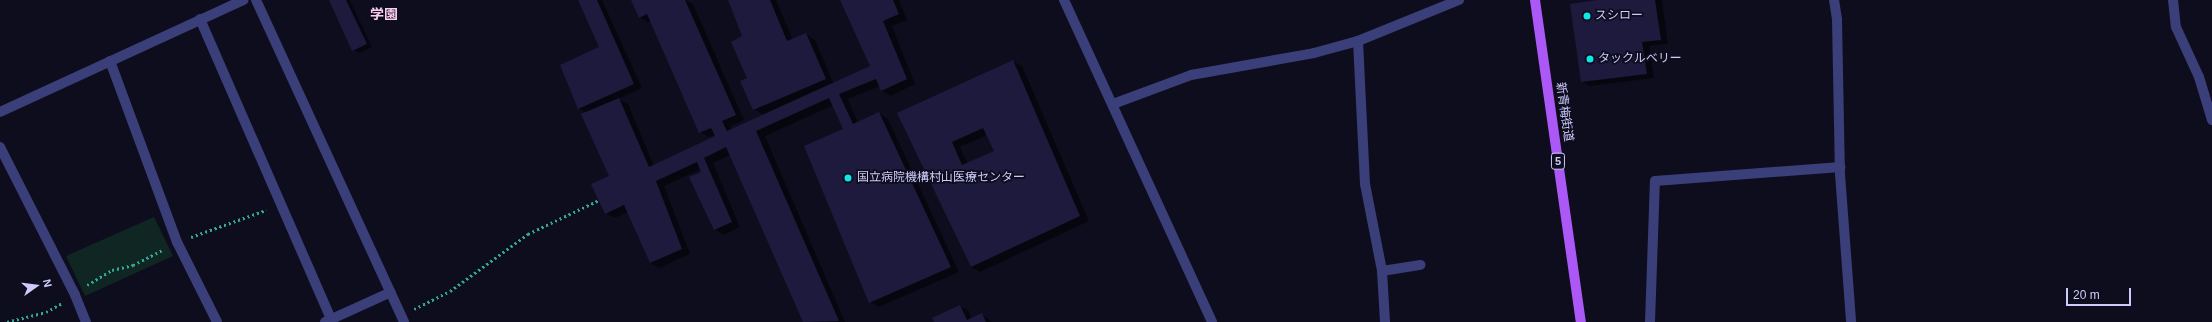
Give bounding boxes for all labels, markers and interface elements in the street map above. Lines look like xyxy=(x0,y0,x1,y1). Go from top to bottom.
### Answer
district label: 学園 xyxy=(370,6,398,22)
place label: スシロー xyxy=(1595,9,1643,23)
marker: スシロー xyxy=(1582,11,1592,21)
place label: タックルベリー xyxy=(1598,52,1682,66)
marker: タックルベリー xyxy=(1585,54,1595,64)
street label: 新青梅街道 xyxy=(1553,81,1575,143)
road number: 5 xyxy=(1550,152,1566,170)
place label: 国立病院機構村山医療センター xyxy=(857,171,1025,185)
marker: 国立病院機構村山医療センター xyxy=(842,172,854,184)
north arrow xyxy=(16,266,56,306)
text: N xyxy=(41,278,54,288)
scale bar xyxy=(2068,280,2133,306)
text: 20 m xyxy=(2073,288,2100,302)

